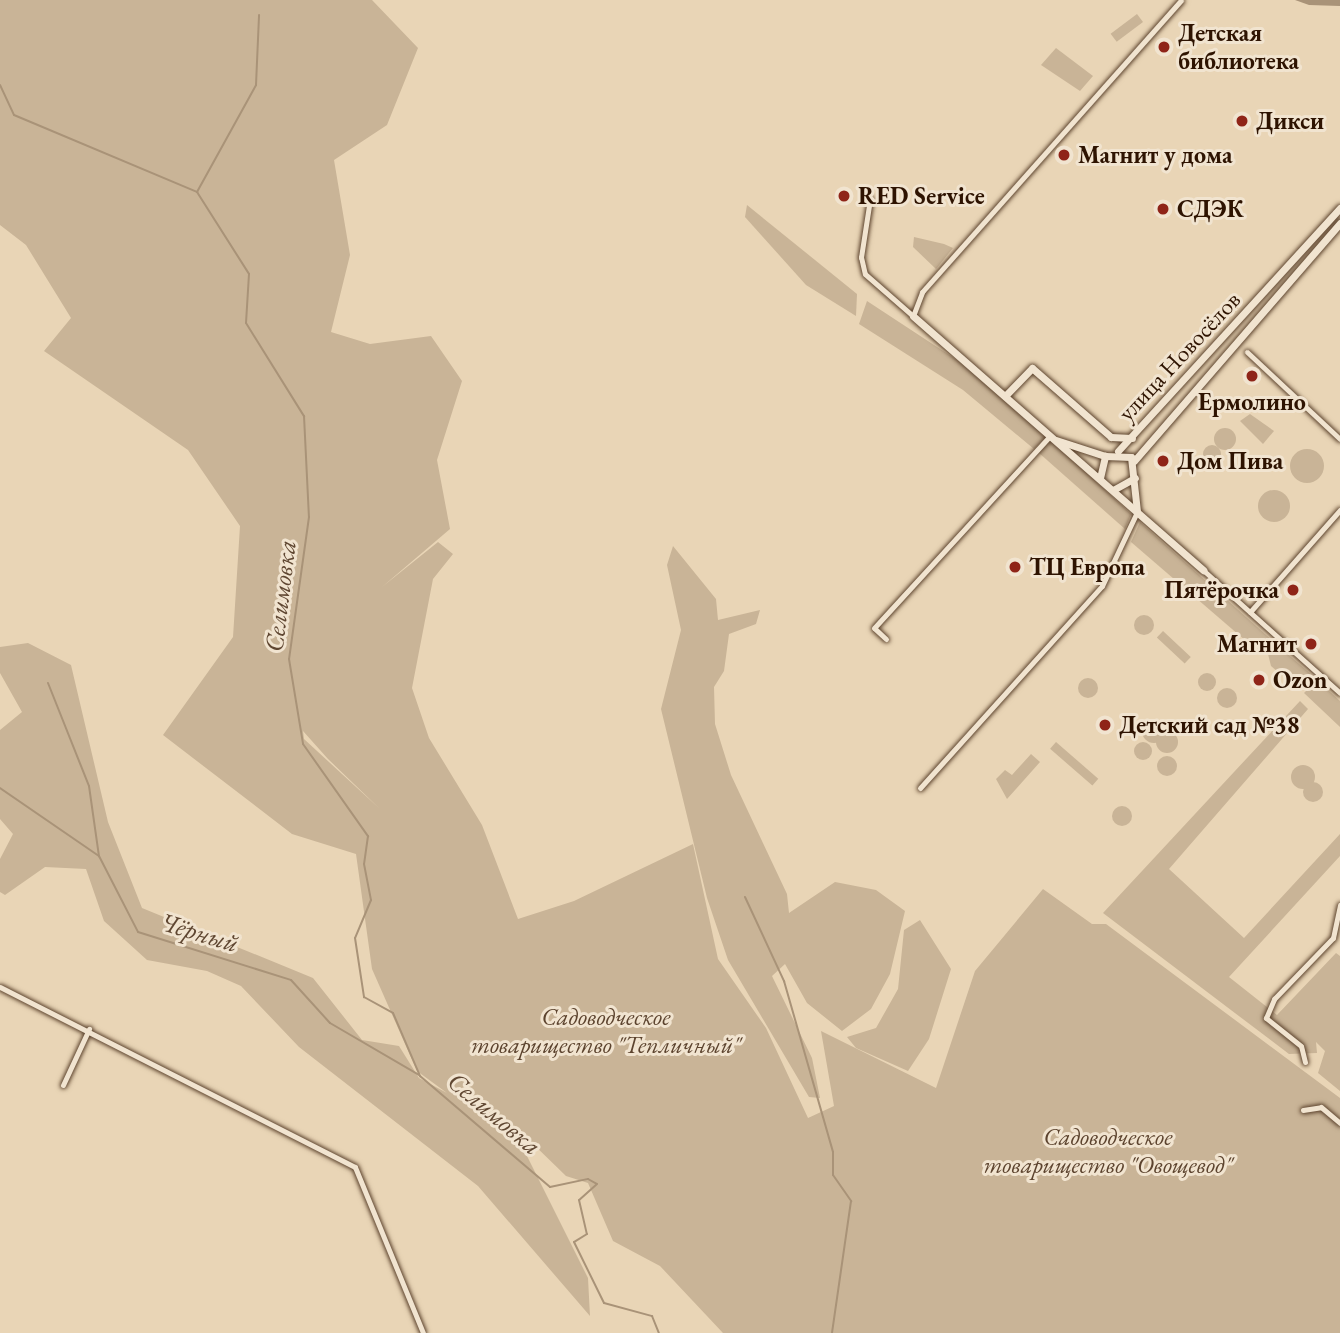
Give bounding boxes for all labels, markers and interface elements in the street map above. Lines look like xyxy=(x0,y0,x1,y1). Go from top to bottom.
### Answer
place label: Детская библиотека xyxy=(1178,19,1299,75)
marker: Детская библиотека xyxy=(1156,39,1172,55)
place label: Дикси xyxy=(1256,107,1324,135)
marker: Дикси xyxy=(1234,113,1250,129)
place label: Магнит у дома xyxy=(1078,141,1233,169)
marker: Магнит у дома xyxy=(1056,147,1072,163)
place label: RED Service xyxy=(858,182,985,210)
marker: RED Service xyxy=(836,188,852,204)
place label: СДЭК xyxy=(1177,195,1244,223)
marker: СДЭК xyxy=(1155,201,1171,217)
street label: улица Новосёлов xyxy=(1112,285,1246,427)
marker: Ермолино xyxy=(1244,368,1260,384)
place label: Ермолино xyxy=(1198,388,1306,416)
place label: Дом Пива xyxy=(1177,447,1283,475)
marker: Дом Пива xyxy=(1155,453,1171,469)
water label: Селимовка xyxy=(259,538,303,654)
place label: ТЦ Европа xyxy=(1029,553,1145,581)
marker: ТЦ Европа xyxy=(1007,559,1023,575)
place label: Пятёрочка xyxy=(1164,576,1279,604)
marker: Пятёрочка xyxy=(1285,582,1301,598)
place label: Магнит xyxy=(1217,630,1297,658)
marker: Магнит xyxy=(1303,636,1319,652)
place label: Ozon xyxy=(1273,666,1327,694)
marker: Ozon xyxy=(1251,672,1267,688)
place label: Детский сад №38 xyxy=(1119,711,1299,739)
marker: Детский сад №38 xyxy=(1097,717,1113,733)
water label: Чёрный xyxy=(156,906,242,960)
park label: Садоводческое товарищество "Тепличный" xyxy=(471,1003,741,1059)
water label: Селимовка xyxy=(441,1066,547,1162)
park label: Садоводческое товарищество "Овощевод" xyxy=(983,1123,1233,1179)

